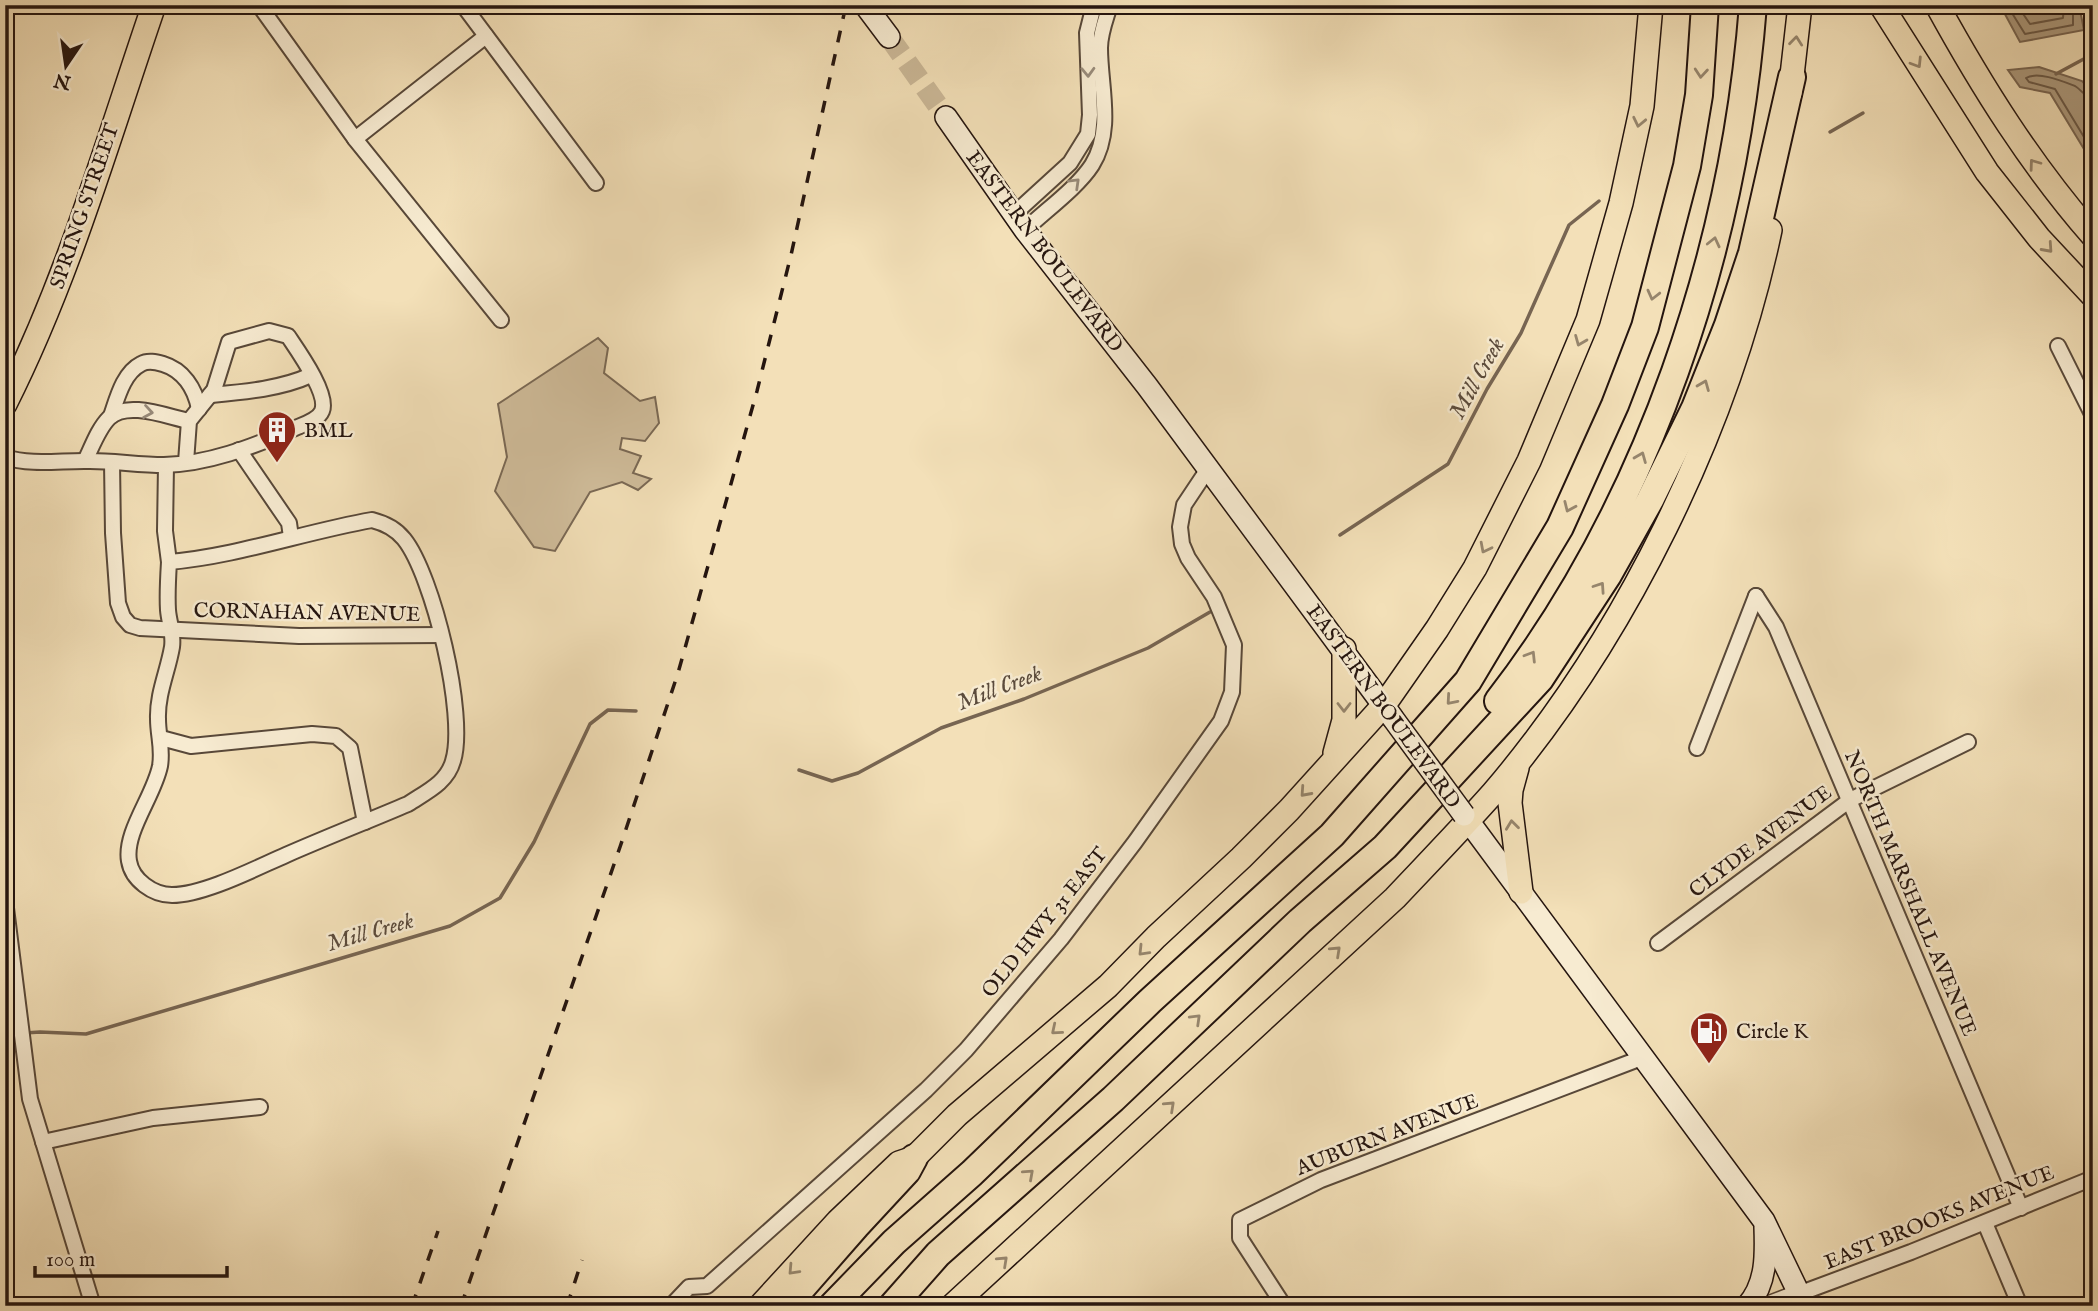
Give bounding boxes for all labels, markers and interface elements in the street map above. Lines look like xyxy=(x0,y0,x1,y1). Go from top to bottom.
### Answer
north arrow xyxy=(32,32,102,102)
one-way arrow xyxy=(1788,35,1803,46)
one-way arrow xyxy=(1908,56,1921,69)
text: N xyxy=(51,67,74,94)
one-way arrow xyxy=(1080,68,1096,78)
one-way arrow xyxy=(1694,68,1709,79)
one-way arrow xyxy=(1632,116,1647,128)
street label: SPRING STREET xyxy=(44,119,127,293)
street label: EASTERN BOULEVARD xyxy=(959,146,1129,358)
one-way arrow xyxy=(2030,159,2043,172)
one-way arrow xyxy=(1067,179,1080,192)
one-way arrow xyxy=(1706,236,1720,248)
one-way arrow xyxy=(2040,240,2052,253)
one-way arrow xyxy=(1647,289,1661,301)
water label: Mill Creek xyxy=(1443,333,1511,425)
one-way arrow xyxy=(1574,335,1588,347)
one-way arrow xyxy=(1696,380,1710,393)
one-way arrow xyxy=(142,404,154,419)
building icon: BML xyxy=(256,409,298,464)
place label: BML xyxy=(304,418,353,445)
one-way arrow xyxy=(1632,452,1646,464)
one-way arrow xyxy=(1563,499,1577,512)
one-way arrow xyxy=(1480,541,1494,553)
one-way arrow xyxy=(1592,582,1605,595)
street label: CORNAHAN AVENUE xyxy=(193,598,421,629)
street label: EASTERN BOULEVARD xyxy=(1300,600,1466,814)
one-way arrow xyxy=(1523,651,1536,664)
water label: Mill Creek xyxy=(953,659,1046,718)
one-way arrow xyxy=(1447,692,1459,705)
one-way arrow xyxy=(1336,702,1352,712)
street label: NORTH MARSHALL AVENUE xyxy=(1837,747,1982,1041)
street label: CLYDE AVENUE xyxy=(1684,780,1838,905)
one-way arrow xyxy=(1301,784,1314,797)
one-way arrow xyxy=(1504,819,1519,830)
street label: OLD HWY 31 EAST xyxy=(976,842,1115,1004)
water label: Mill Creek xyxy=(324,906,417,959)
one-way arrow xyxy=(1138,943,1151,956)
one-way arrow xyxy=(1328,947,1341,960)
fuel station icon: Circle K xyxy=(1688,1010,1730,1065)
one-way arrow xyxy=(1188,1015,1201,1028)
place label: Circle K xyxy=(1736,1019,1809,1046)
one-way arrow xyxy=(1052,1022,1065,1034)
street label: AUBURN AVENUE xyxy=(1292,1088,1483,1183)
one-way arrow xyxy=(1162,1102,1175,1114)
street label: EAST BROOKS AVENUE xyxy=(1821,1160,2059,1277)
one-way arrow xyxy=(1021,1170,1034,1182)
scale bar xyxy=(35,1234,228,1278)
text: 100 m xyxy=(46,1247,95,1274)
one-way arrow xyxy=(995,1256,1008,1269)
one-way arrow xyxy=(789,1262,801,1275)

